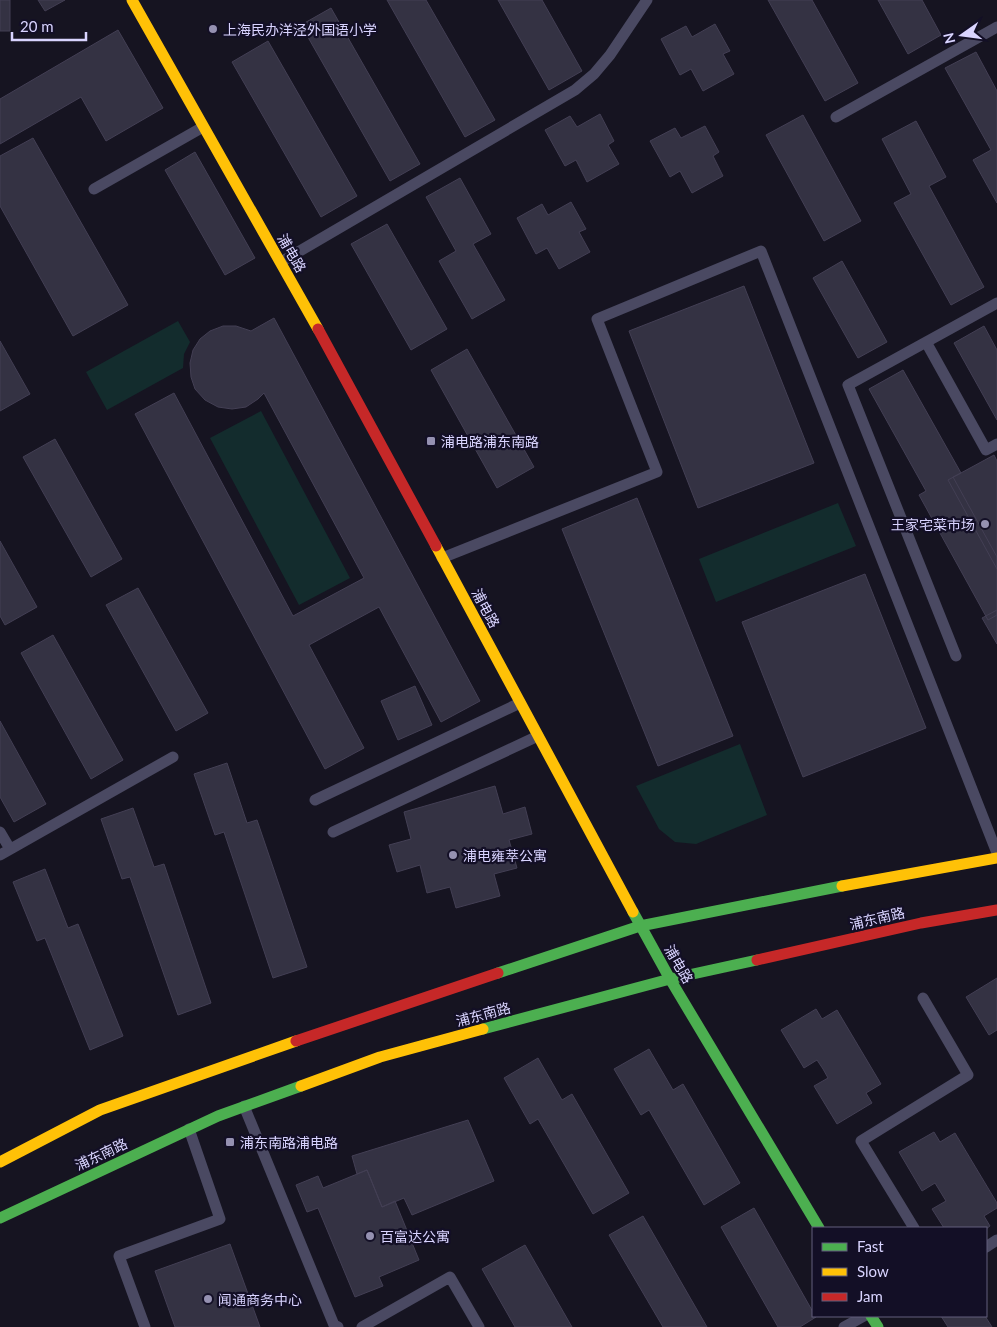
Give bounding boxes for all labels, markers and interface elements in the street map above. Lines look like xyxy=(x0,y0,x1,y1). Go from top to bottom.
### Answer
scale bar xyxy=(12,10,86,42)
north arrow xyxy=(937,10,987,60)
text: 20 m xyxy=(20,17,54,35)
place label: 上海民办洋泾外国语小学 xyxy=(223,21,377,38)
marker: 上海民办洋泾外国语小学 xyxy=(207,23,219,35)
text: N xyxy=(939,31,958,46)
street label: 浦电路 xyxy=(274,231,310,275)
place label: 浦电路浦东南路 xyxy=(441,433,539,450)
marker: 浦电路浦东南路 xyxy=(425,435,437,447)
place label: 王家宅菜市场 xyxy=(891,516,975,533)
marker: 王家宅菜市场 xyxy=(979,518,991,530)
street label: 浦电路 xyxy=(469,585,503,631)
place label: 浦电雍萃公寓 xyxy=(463,847,547,864)
marker: 浦电雍萃公寓 xyxy=(447,849,459,861)
street label: 浦东南路 xyxy=(848,903,906,933)
street label: 浦电路 xyxy=(661,942,697,986)
street label: 浦东南路 xyxy=(454,999,512,1029)
street label: 浦东南路 xyxy=(72,1134,130,1174)
place label: 浦东南路浦电路 xyxy=(240,1134,338,1151)
marker: 浦东南路浦电路 xyxy=(224,1136,236,1148)
legend xyxy=(812,1227,987,1317)
place label: 百富达公寓 xyxy=(380,1228,450,1245)
marker: 百富达公寓 xyxy=(364,1230,376,1242)
text: Fast xyxy=(857,1237,884,1255)
text: Slow xyxy=(857,1262,889,1280)
text: Jam xyxy=(857,1287,883,1305)
place label: 闻通商务中心 xyxy=(218,1291,302,1308)
marker: 闻通商务中心 xyxy=(202,1293,214,1305)

